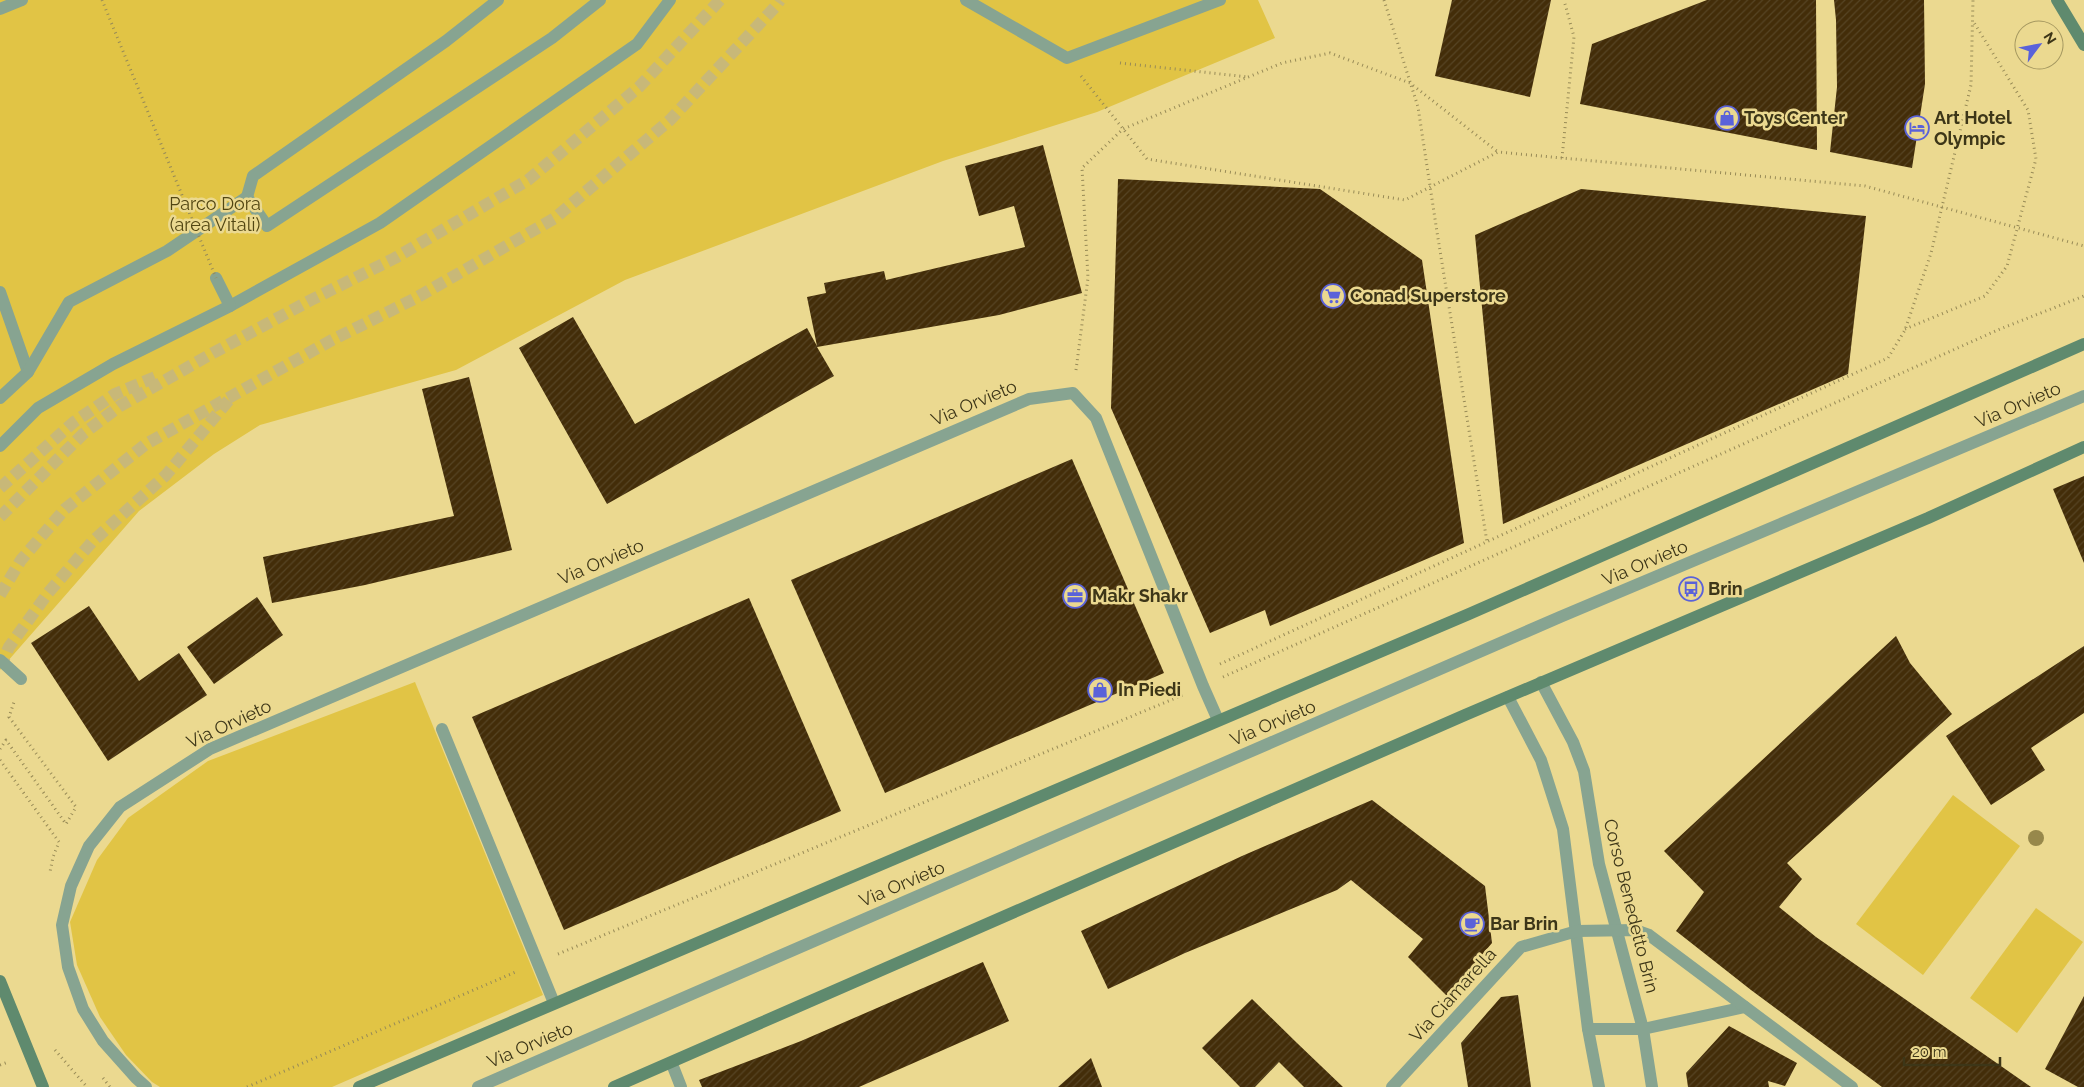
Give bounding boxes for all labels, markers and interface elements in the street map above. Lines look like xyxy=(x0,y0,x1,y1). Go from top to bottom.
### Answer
north arrow xyxy=(2014,20,2064,70)
text: N xyxy=(2040,29,2060,47)
shop icon: Toys Center xyxy=(1714,105,1740,131)
place label: Toys Center xyxy=(1744,107,1845,128)
place label: Art Hotel Olympic xyxy=(1934,107,2012,149)
hotel icon: Art Hotel Olympic xyxy=(1904,115,1930,141)
park label: Parco Dora (area Vitali) xyxy=(169,193,261,235)
supermarket icon: Conad Superstore xyxy=(1320,283,1346,309)
place label: Conad Superstore xyxy=(1350,285,1506,306)
street label: Via Orvieto xyxy=(928,375,1020,430)
street label: Via Orvieto xyxy=(1972,377,2064,432)
street label: Via Orvieto xyxy=(555,534,647,589)
street label: Via Orvieto xyxy=(1599,535,1691,590)
bus stop icon: Brin xyxy=(1678,576,1704,602)
place label: Brin xyxy=(1708,578,1743,599)
office icon: Makr Shakr xyxy=(1062,583,1088,609)
place label: Makr Shakr xyxy=(1092,585,1188,606)
shop icon: In Piedi xyxy=(1087,677,1113,703)
place label: In Piedi xyxy=(1118,679,1181,700)
street label: Via Orvieto xyxy=(183,695,275,752)
street label: Via Orvieto xyxy=(1227,695,1319,750)
street label: Corso Benedetto Brin xyxy=(1600,817,1663,995)
street label: Via Orvieto xyxy=(856,856,948,911)
cafe icon: Bar Brin xyxy=(1459,911,1485,937)
place label: Bar Brin xyxy=(1490,913,1558,934)
street label: Via Ciamarella xyxy=(1405,943,1500,1046)
street label: Via Orvieto xyxy=(484,1017,576,1072)
scale bar xyxy=(1904,1034,2000,1066)
text: 20 m xyxy=(1912,1043,1947,1061)

